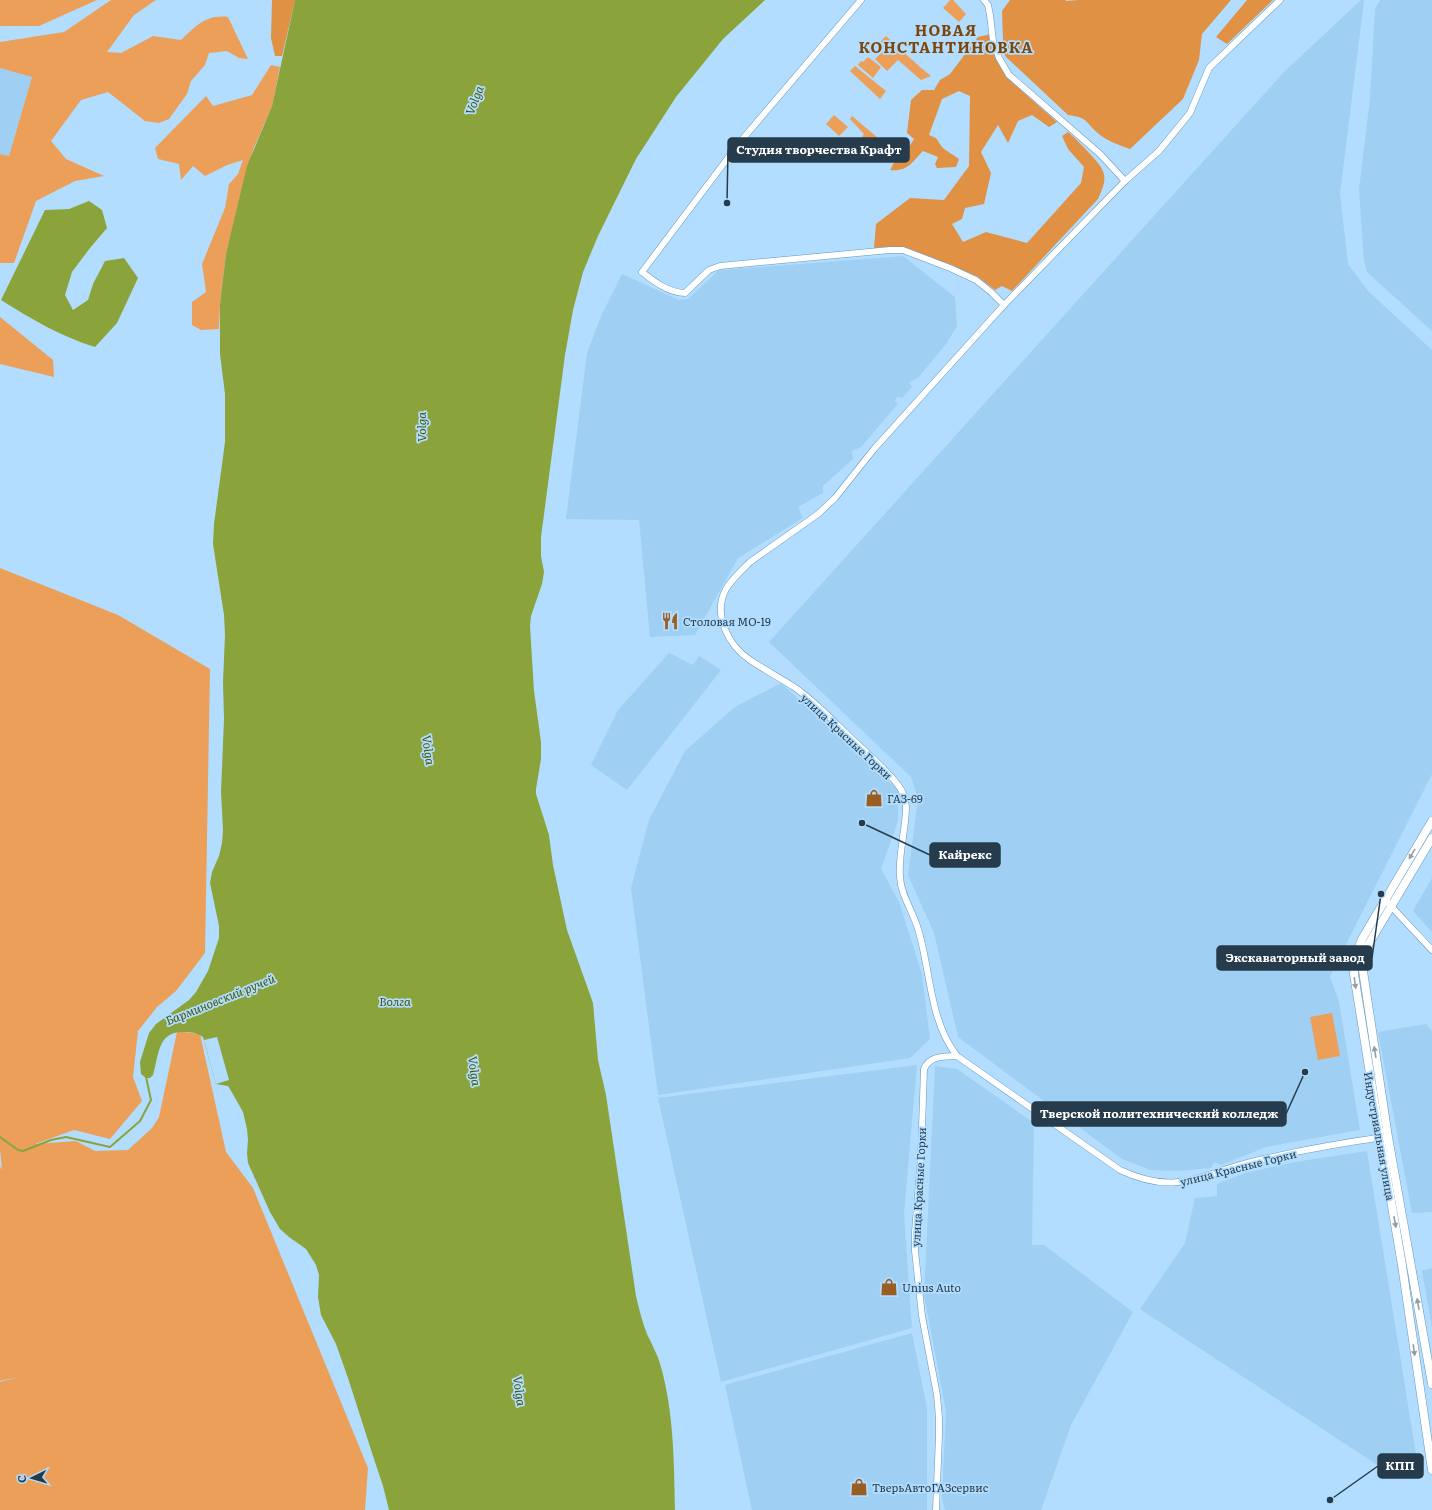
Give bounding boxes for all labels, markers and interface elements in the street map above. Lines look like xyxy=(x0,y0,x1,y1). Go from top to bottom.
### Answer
district label: НОВАЯ КОНСТАНТИНОВКА xyxy=(858,18,1034,58)
water label: Volga xyxy=(460,83,488,117)
callout: Студия творчества Крафт xyxy=(728,138,909,162)
text: Студия творчества Крафт xyxy=(736,140,902,158)
water label: Volga xyxy=(412,412,430,442)
restaurant icon: Столовая МО-19 xyxy=(660,611,680,631)
place label: Столовая МО-19 xyxy=(683,613,771,629)
street label: улица Красные Горки xyxy=(798,689,896,783)
water label: Volga xyxy=(418,734,440,766)
shop icon: ГАЗ-69 xyxy=(864,788,884,808)
place label: ГАЗ-69 xyxy=(887,790,923,806)
callout: Кайрекс xyxy=(930,843,1000,867)
text: Кайрекс xyxy=(938,845,992,863)
one-way arrow xyxy=(1409,848,1416,860)
callout: Экскаваторный завод xyxy=(1217,946,1372,970)
text: Экскаваторный завод xyxy=(1225,948,1365,966)
water label: Барминовский ручей xyxy=(162,968,278,1029)
one-way arrow xyxy=(1352,977,1358,989)
water label: Волга xyxy=(379,992,411,1010)
one-way arrow xyxy=(1372,1046,1378,1058)
water label: Volga xyxy=(464,1055,486,1087)
street label: Индустриальная улица xyxy=(1361,1070,1399,1202)
callout: Тверской политехнический колледж xyxy=(1032,1102,1286,1126)
text: Тверской политехнический колледж xyxy=(1040,1104,1278,1122)
street label: улица Красные Горки xyxy=(907,1127,929,1247)
street label: улица Красные Горки xyxy=(1178,1145,1298,1189)
one-way arrow xyxy=(1392,1216,1398,1228)
shop icon: Unius Auto xyxy=(879,1277,899,1297)
place label: Unius Auto xyxy=(902,1279,961,1295)
one-way arrow xyxy=(1415,1298,1421,1310)
one-way arrow xyxy=(1411,1344,1417,1356)
water label: Volga xyxy=(509,1375,531,1407)
callout: КПП xyxy=(1378,1454,1423,1478)
text: КПП xyxy=(1385,1456,1415,1474)
north arrow xyxy=(12,1458,52,1498)
text: С xyxy=(13,1474,29,1484)
shop icon: ТверьАвтоГАЗсервис xyxy=(849,1477,869,1497)
place label: ТверьАвтоГАЗсервис xyxy=(872,1479,989,1495)

